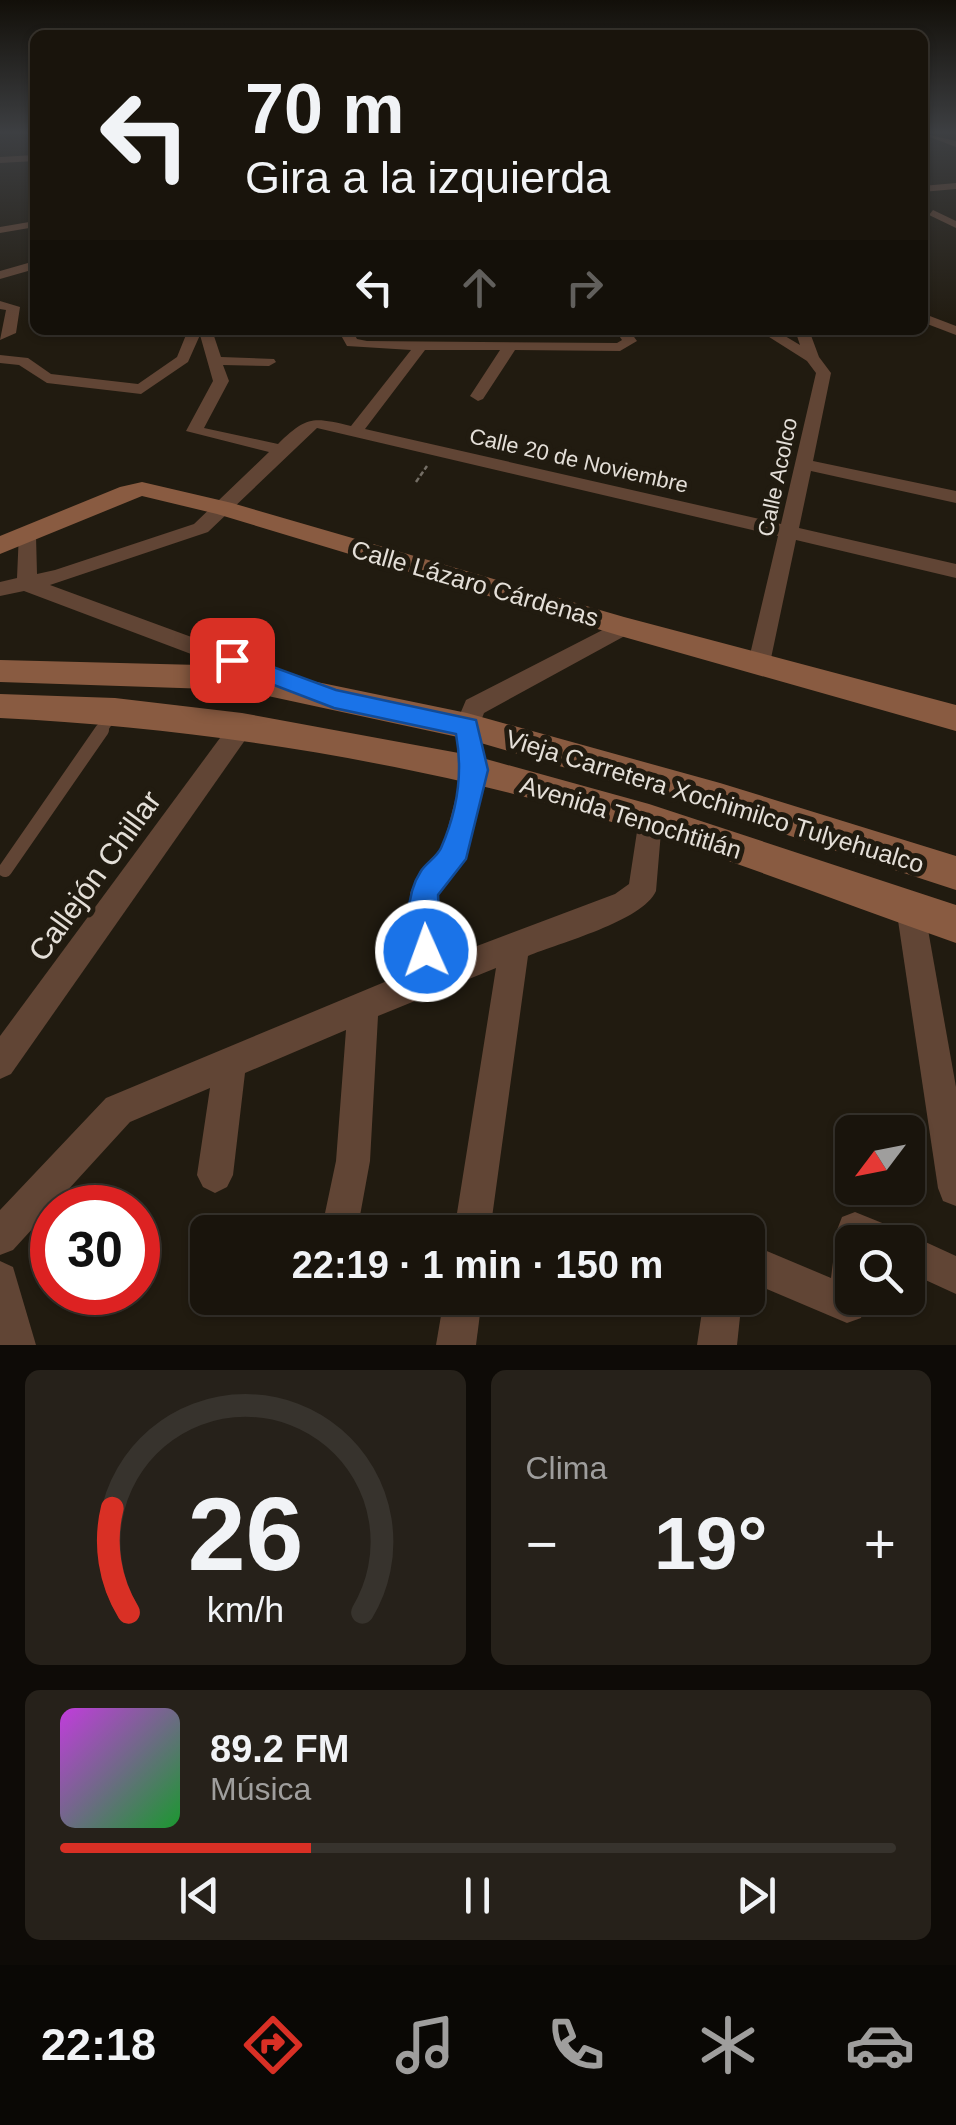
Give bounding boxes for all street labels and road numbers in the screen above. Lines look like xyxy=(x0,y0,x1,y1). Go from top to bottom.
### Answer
street label: Calle Acolco xyxy=(753,415,802,539)
street label: Calle 20 de Noviembre xyxy=(467,423,691,498)
street label: Calle Lázaro Cárdenas xyxy=(348,534,602,632)
street label: Vieja Carretera Xochimilco Tulyehualco xyxy=(502,724,928,878)
street label: Avenida Tenochtitlán xyxy=(517,770,745,864)
street label: Callejón Chillar xyxy=(22,784,167,967)

